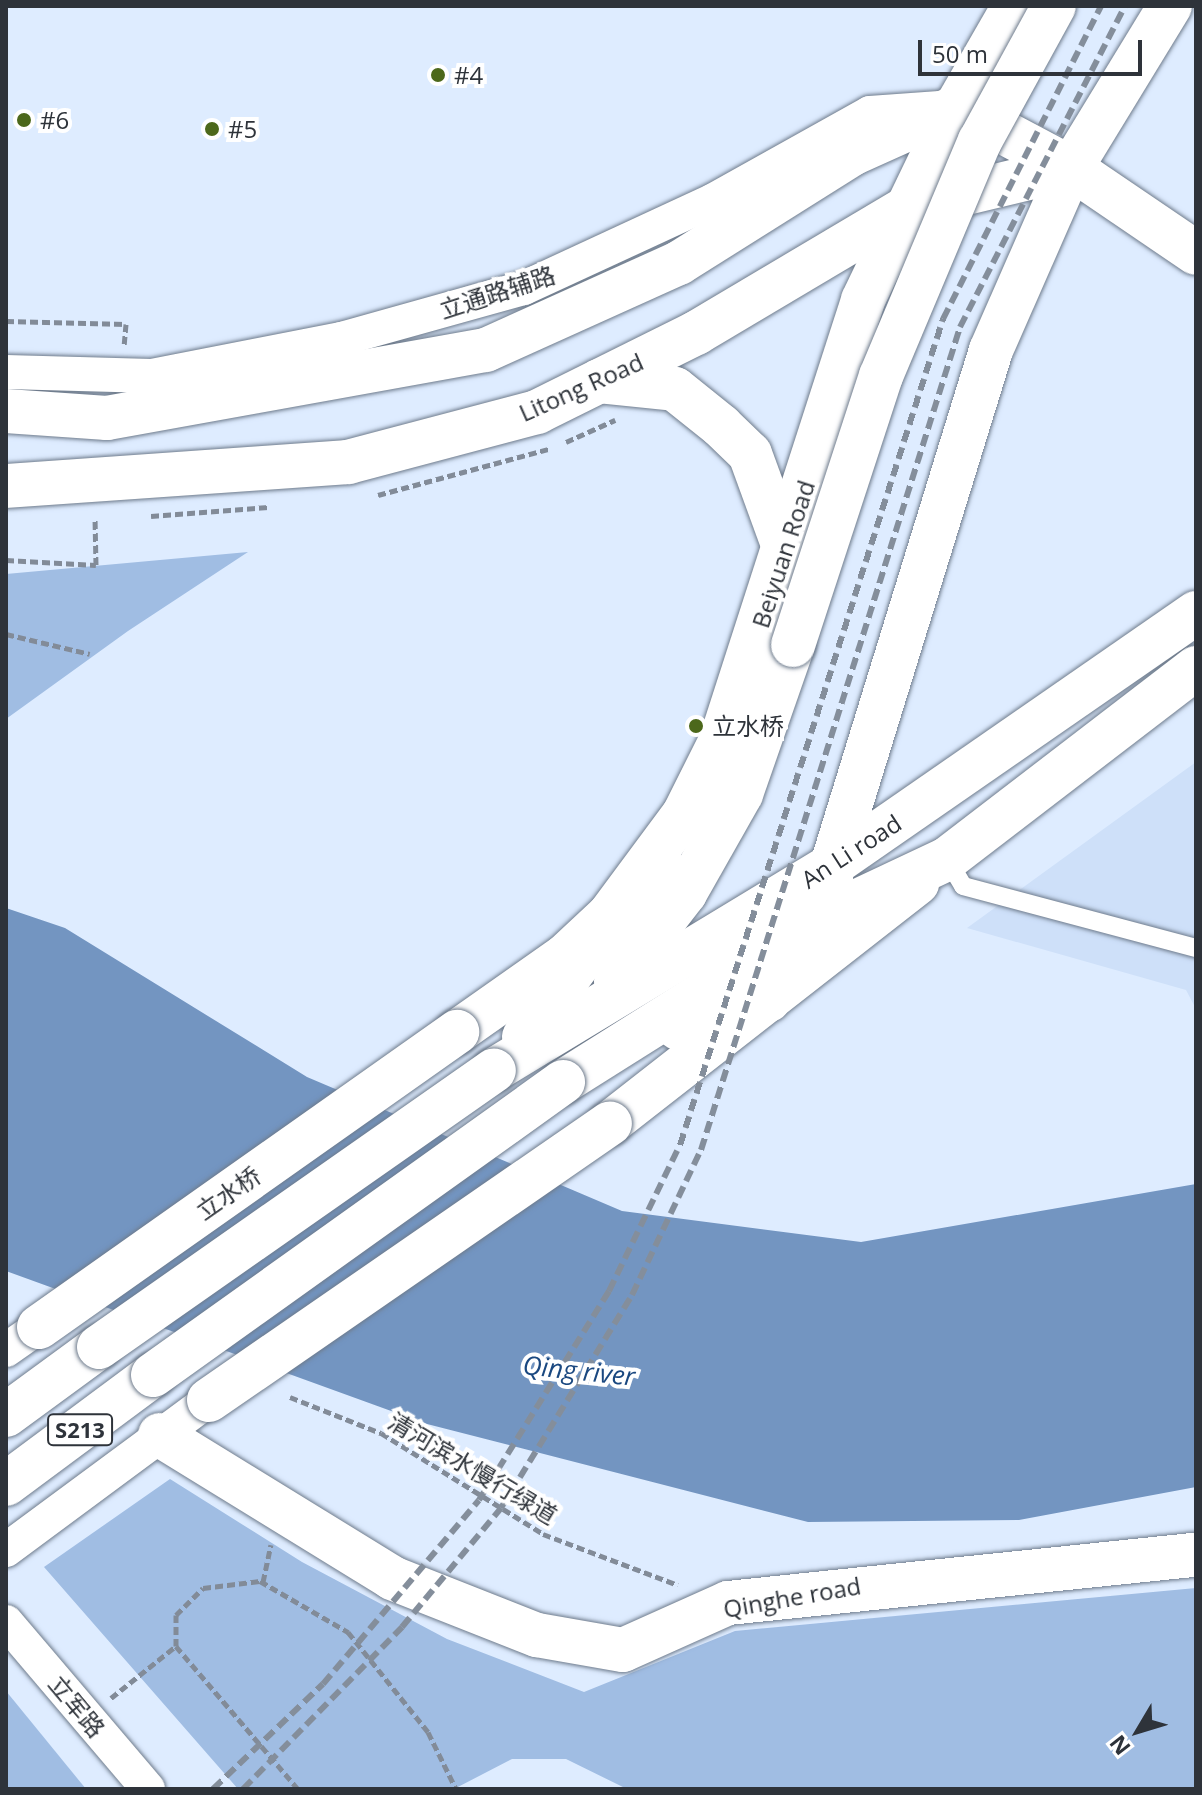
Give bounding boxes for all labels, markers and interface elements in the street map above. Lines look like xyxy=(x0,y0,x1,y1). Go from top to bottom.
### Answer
scale bar xyxy=(922,24,1146,74)
text: 50 m xyxy=(932,37,988,70)
place label: #4 xyxy=(454,61,483,89)
marker: #4 xyxy=(429,66,447,84)
place label: #6 xyxy=(40,106,69,134)
marker: #6 xyxy=(15,111,33,129)
place label: #5 xyxy=(228,115,257,143)
marker: #5 xyxy=(203,120,221,138)
street label: 立通路辅路 xyxy=(435,260,559,324)
street label: Litong Road xyxy=(514,347,648,427)
street label: Beiyuan Road xyxy=(746,477,820,631)
place label: 立水桥 xyxy=(712,712,784,740)
marker: 立水桥 xyxy=(687,717,705,735)
street label: An Li road xyxy=(796,808,906,894)
street label: 立水桥 xyxy=(190,1161,266,1225)
water label: Qing river xyxy=(521,1350,637,1392)
street label: 清河滨水慢行绿道 xyxy=(383,1406,563,1530)
road number: S213 xyxy=(46,1412,114,1448)
street label: Qinghe road xyxy=(721,1571,863,1623)
street label: 立军路 xyxy=(43,1669,111,1743)
north arrow xyxy=(1098,1691,1178,1771)
text: N xyxy=(1102,1729,1136,1762)

